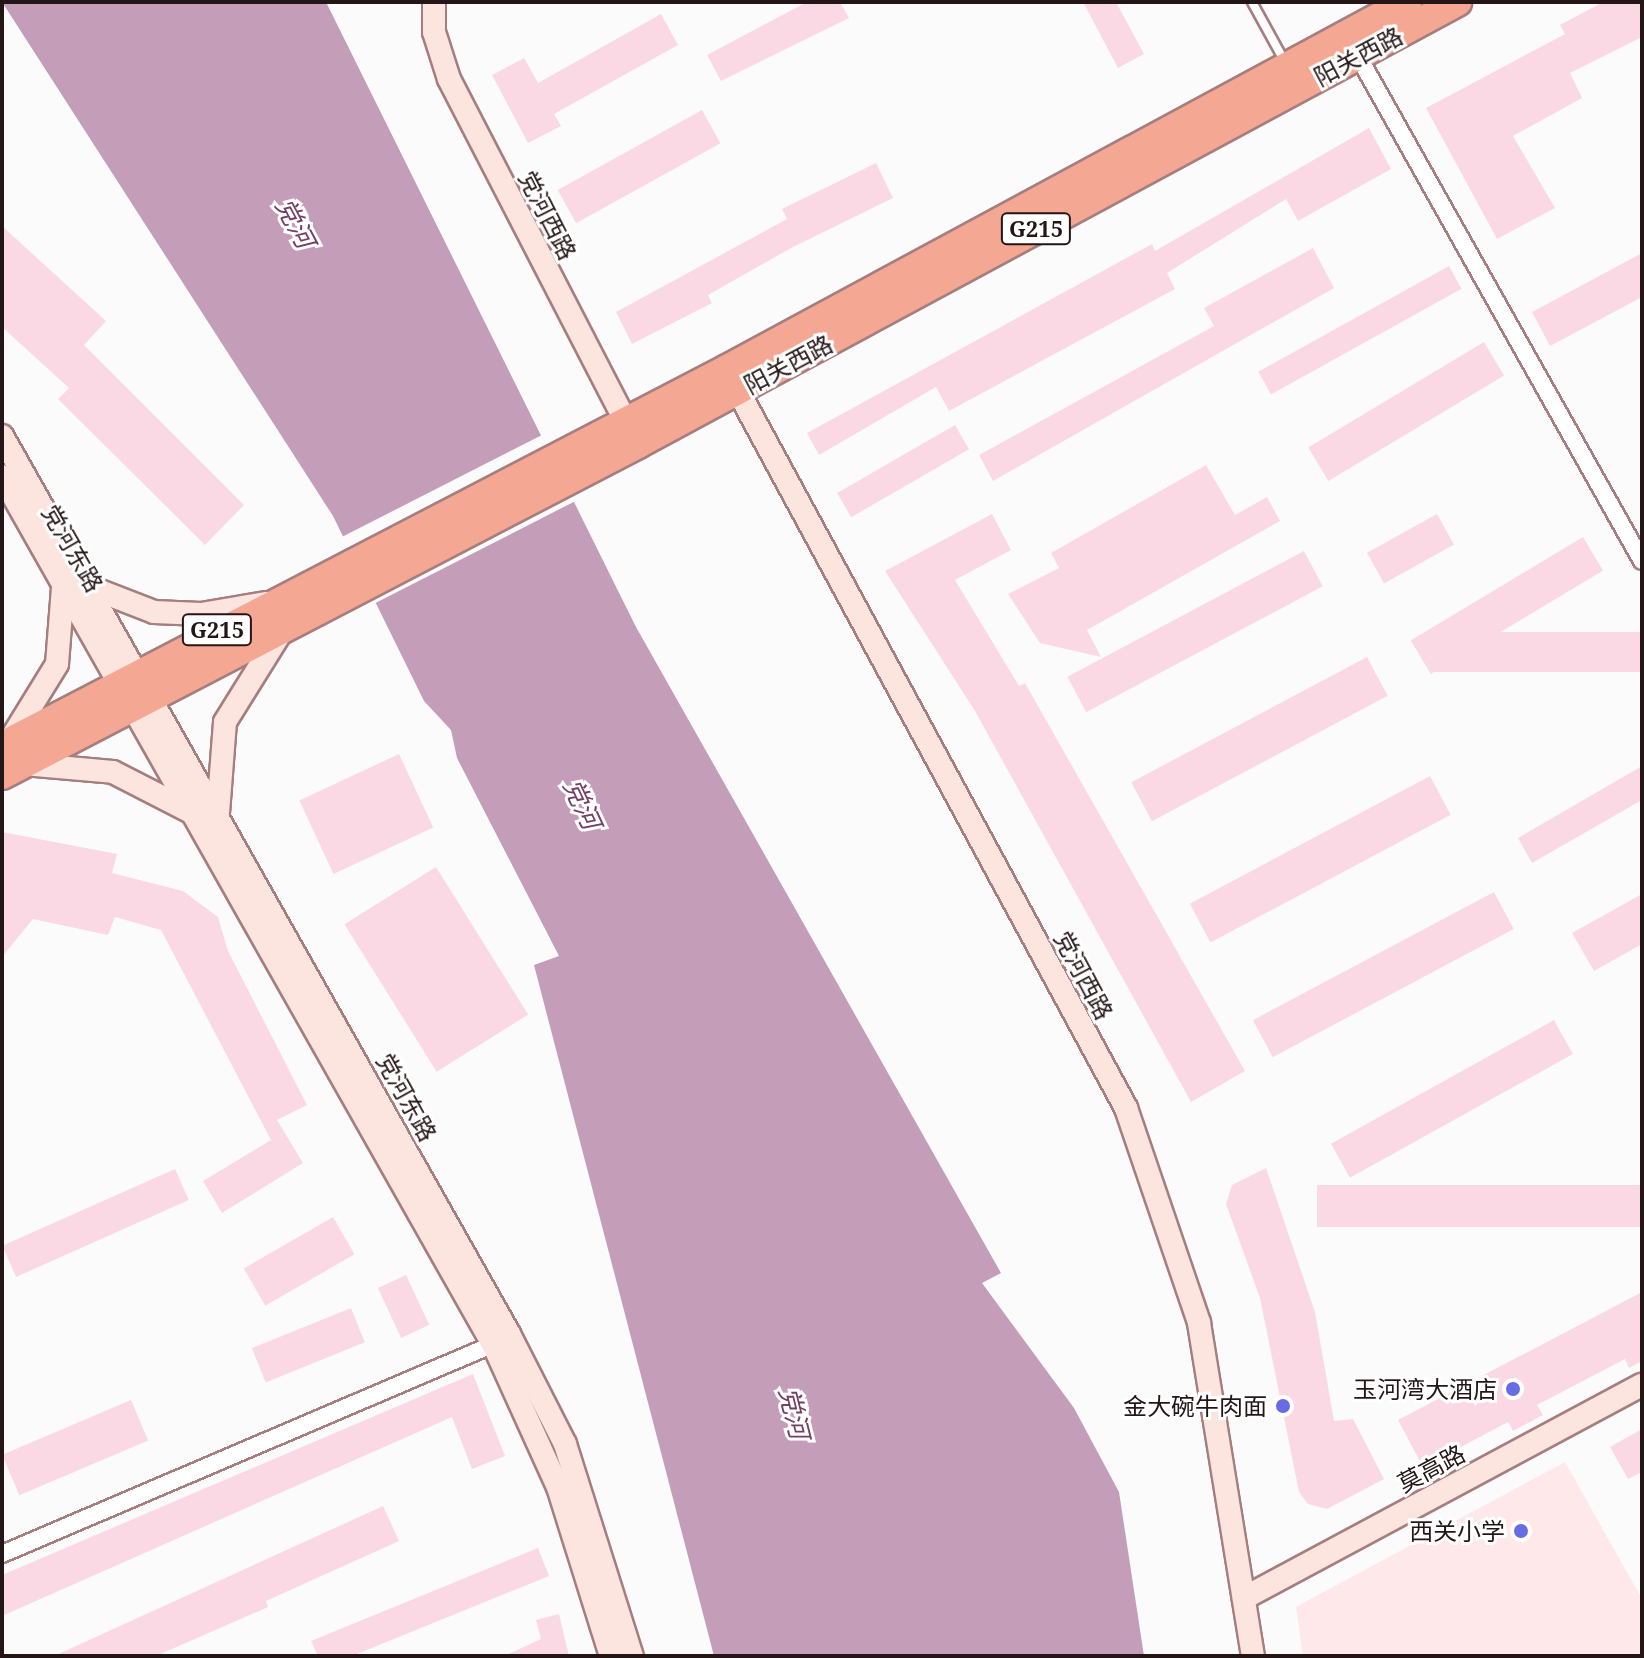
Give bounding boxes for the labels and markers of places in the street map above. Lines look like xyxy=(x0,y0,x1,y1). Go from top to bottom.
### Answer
place label: 玉河湾大酒店 xyxy=(1353,1375,1497,1403)
marker: 玉河湾大酒店 xyxy=(1504,1380,1522,1398)
place label: 金大碗牛肉面 xyxy=(1123,1392,1267,1420)
marker: 金大碗牛肉面 xyxy=(1274,1397,1292,1415)
place label: 西关小学 xyxy=(1409,1517,1505,1545)
marker: 西关小学 xyxy=(1512,1522,1530,1540)

